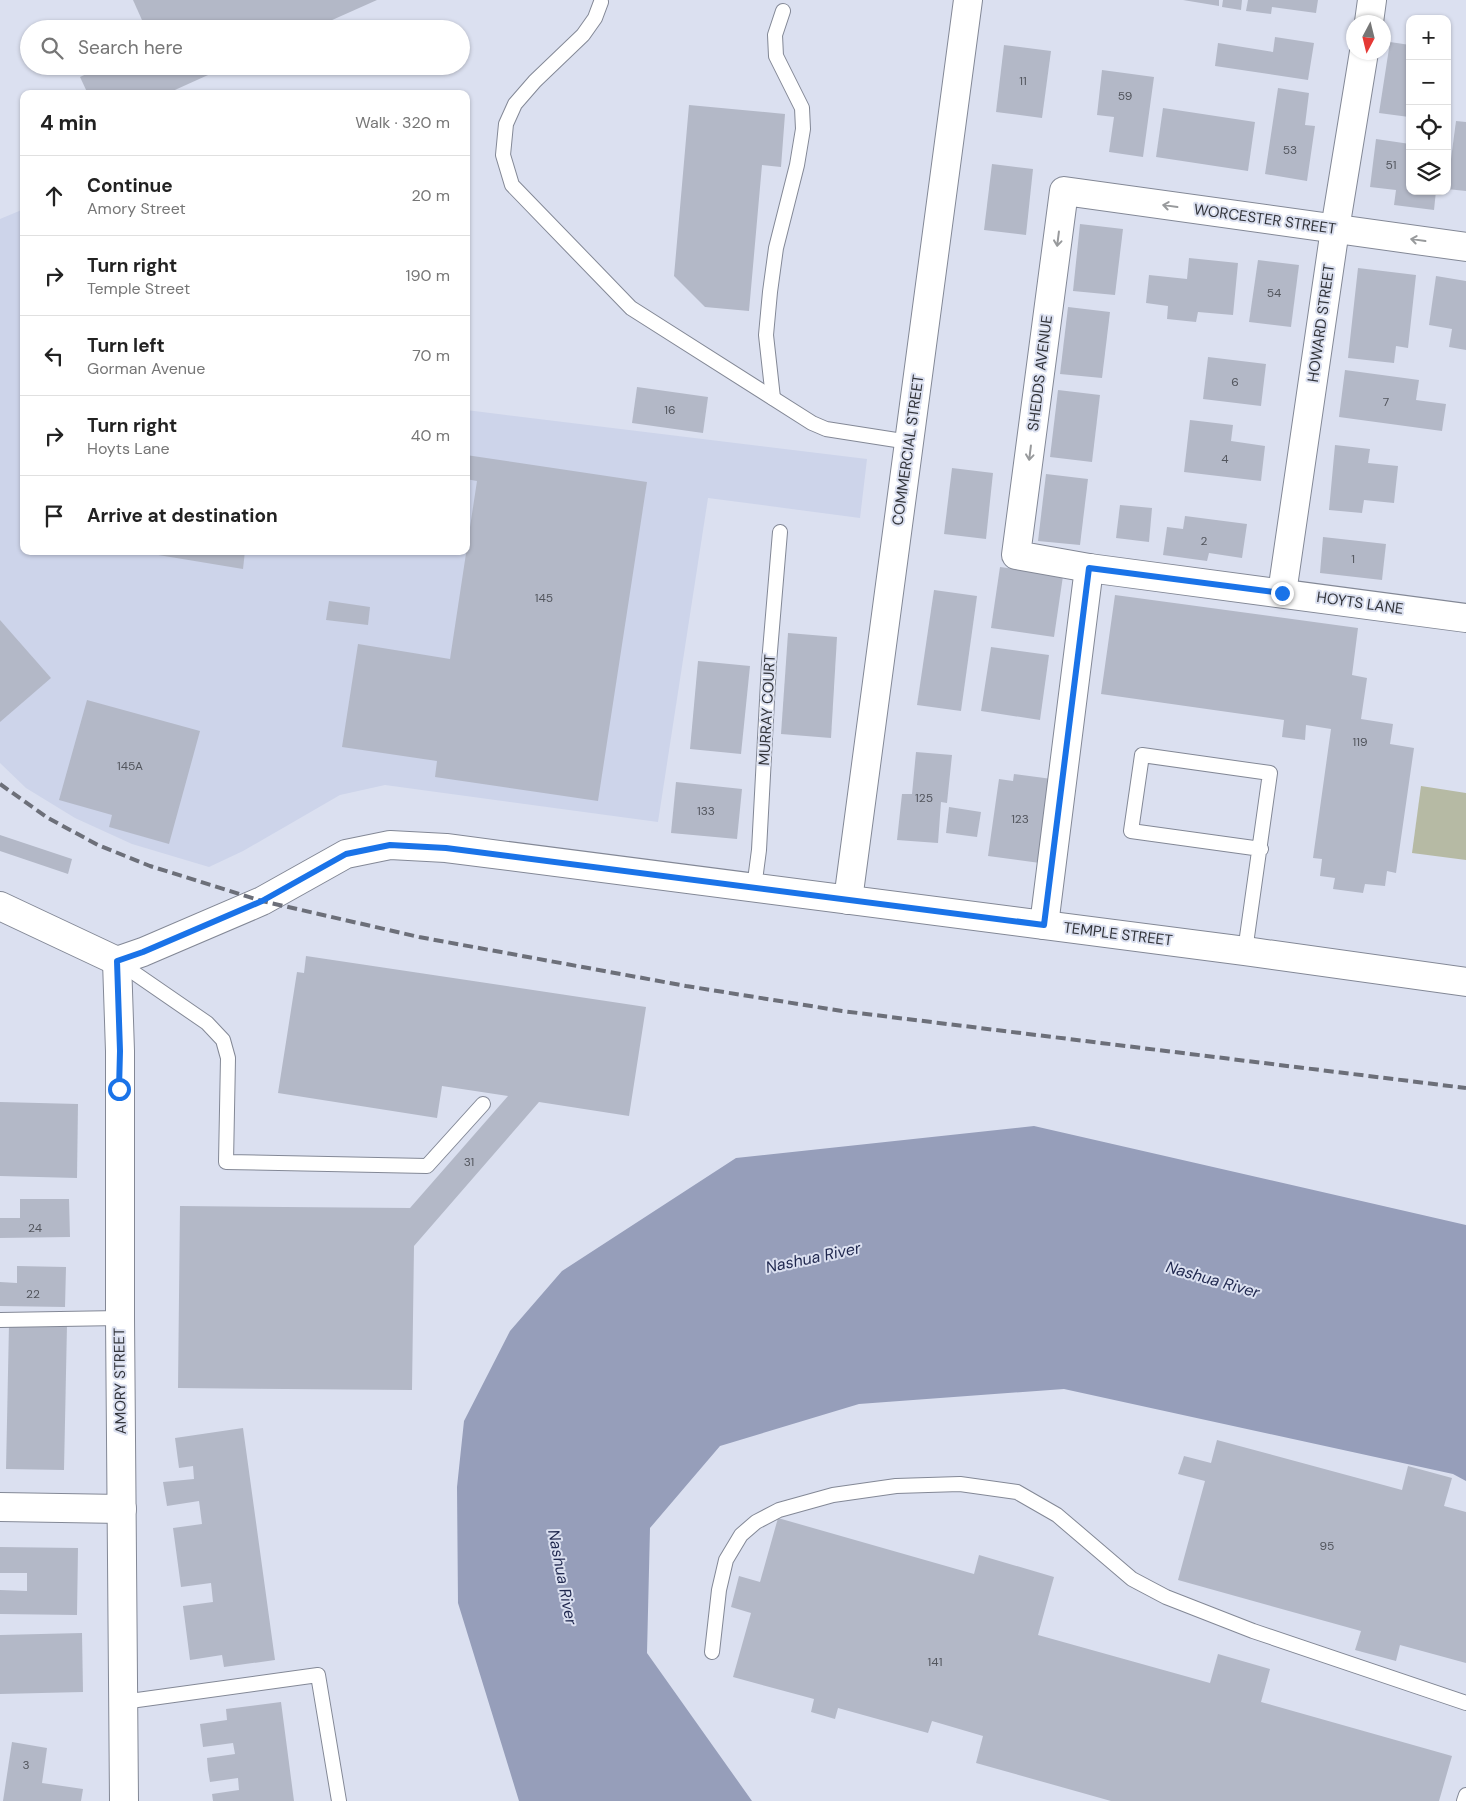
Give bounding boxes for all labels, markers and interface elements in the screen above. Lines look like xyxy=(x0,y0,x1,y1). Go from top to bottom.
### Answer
north arrow xyxy=(1346,15,1391,60)
map controls xyxy=(1406,15,1451,195)
button: + xyxy=(1406,15,1451,60)
search box xyxy=(20,20,470,75)
icon: search xyxy=(38,34,66,62)
text: Search here xyxy=(78,35,183,60)
button: − xyxy=(1406,60,1451,105)
house number: 11 xyxy=(1019,73,1027,89)
house number: 59 xyxy=(1118,88,1132,104)
button: locate xyxy=(1406,105,1451,150)
text: 4 min xyxy=(40,109,97,137)
text: Walk · 320 m xyxy=(355,112,450,133)
house number: 53 xyxy=(1283,142,1297,158)
button: layers xyxy=(1406,150,1451,195)
house number: 51 xyxy=(1385,157,1397,173)
text: Continue xyxy=(87,173,173,198)
icon: ahead xyxy=(40,182,68,210)
text: 20 m xyxy=(411,185,450,206)
text: Amory Street xyxy=(87,198,186,219)
street label: WORCESTER STREET xyxy=(1193,199,1337,239)
one-way arrow xyxy=(1162,201,1178,211)
one-way arrow xyxy=(1053,231,1063,247)
one-way arrow xyxy=(1410,235,1426,245)
text: Turn right xyxy=(87,253,177,278)
icon: right xyxy=(40,262,68,290)
street label: HOWARD STREET xyxy=(1303,263,1339,383)
text: 190 m xyxy=(406,265,450,286)
text: Temple Street xyxy=(87,278,190,299)
house number: 54 xyxy=(1267,285,1281,301)
street label: SHEDDS AVENUE xyxy=(1023,314,1057,432)
text: Turn left xyxy=(87,333,165,358)
icon: left xyxy=(40,342,68,370)
text: 70 m xyxy=(412,345,450,366)
text: Gorman Avenue xyxy=(87,358,205,379)
street label: COMMERCIAL STREET xyxy=(888,373,928,527)
house number: 6 xyxy=(1231,374,1239,390)
house number: 7 xyxy=(1383,394,1389,410)
house number: 16 xyxy=(664,402,676,418)
text: Turn right xyxy=(87,413,177,438)
icon: right xyxy=(40,422,68,450)
text: 40 m xyxy=(411,425,450,446)
text: Hoyts Lane xyxy=(87,438,170,459)
one-way arrow xyxy=(1025,444,1035,460)
house number: 4 xyxy=(1221,451,1229,467)
icon: arrive xyxy=(40,502,68,530)
text: Arrive at destination xyxy=(87,503,278,528)
house number: 2 xyxy=(1201,533,1208,549)
house number: 1 xyxy=(1351,551,1355,567)
route end xyxy=(1271,582,1294,605)
street label: HOYTS LANE xyxy=(1315,587,1405,619)
house number: 145 xyxy=(535,590,553,606)
street label: MURRAY COURT xyxy=(754,654,780,766)
house number: 119 xyxy=(1352,734,1368,750)
house number: 145A xyxy=(117,758,143,774)
house number: 125 xyxy=(915,790,933,806)
house number: 133 xyxy=(697,803,715,819)
house number: 123 xyxy=(1011,811,1029,827)
street label: TEMPLE STREET xyxy=(1062,917,1174,951)
route start xyxy=(108,1078,131,1101)
house number: 31 xyxy=(464,1154,474,1170)
house number: 24 xyxy=(28,1220,42,1236)
water label: Nashua River xyxy=(764,1237,864,1278)
water label: Nashua River xyxy=(1164,1256,1263,1303)
house number: 22 xyxy=(26,1286,40,1302)
street label: AMORY STREET xyxy=(109,1328,131,1434)
water label: Nashua River xyxy=(543,1528,582,1628)
house number: 95 xyxy=(1320,1538,1334,1554)
house number: 141 xyxy=(928,1654,942,1670)
house number: 3 xyxy=(22,1757,30,1773)

